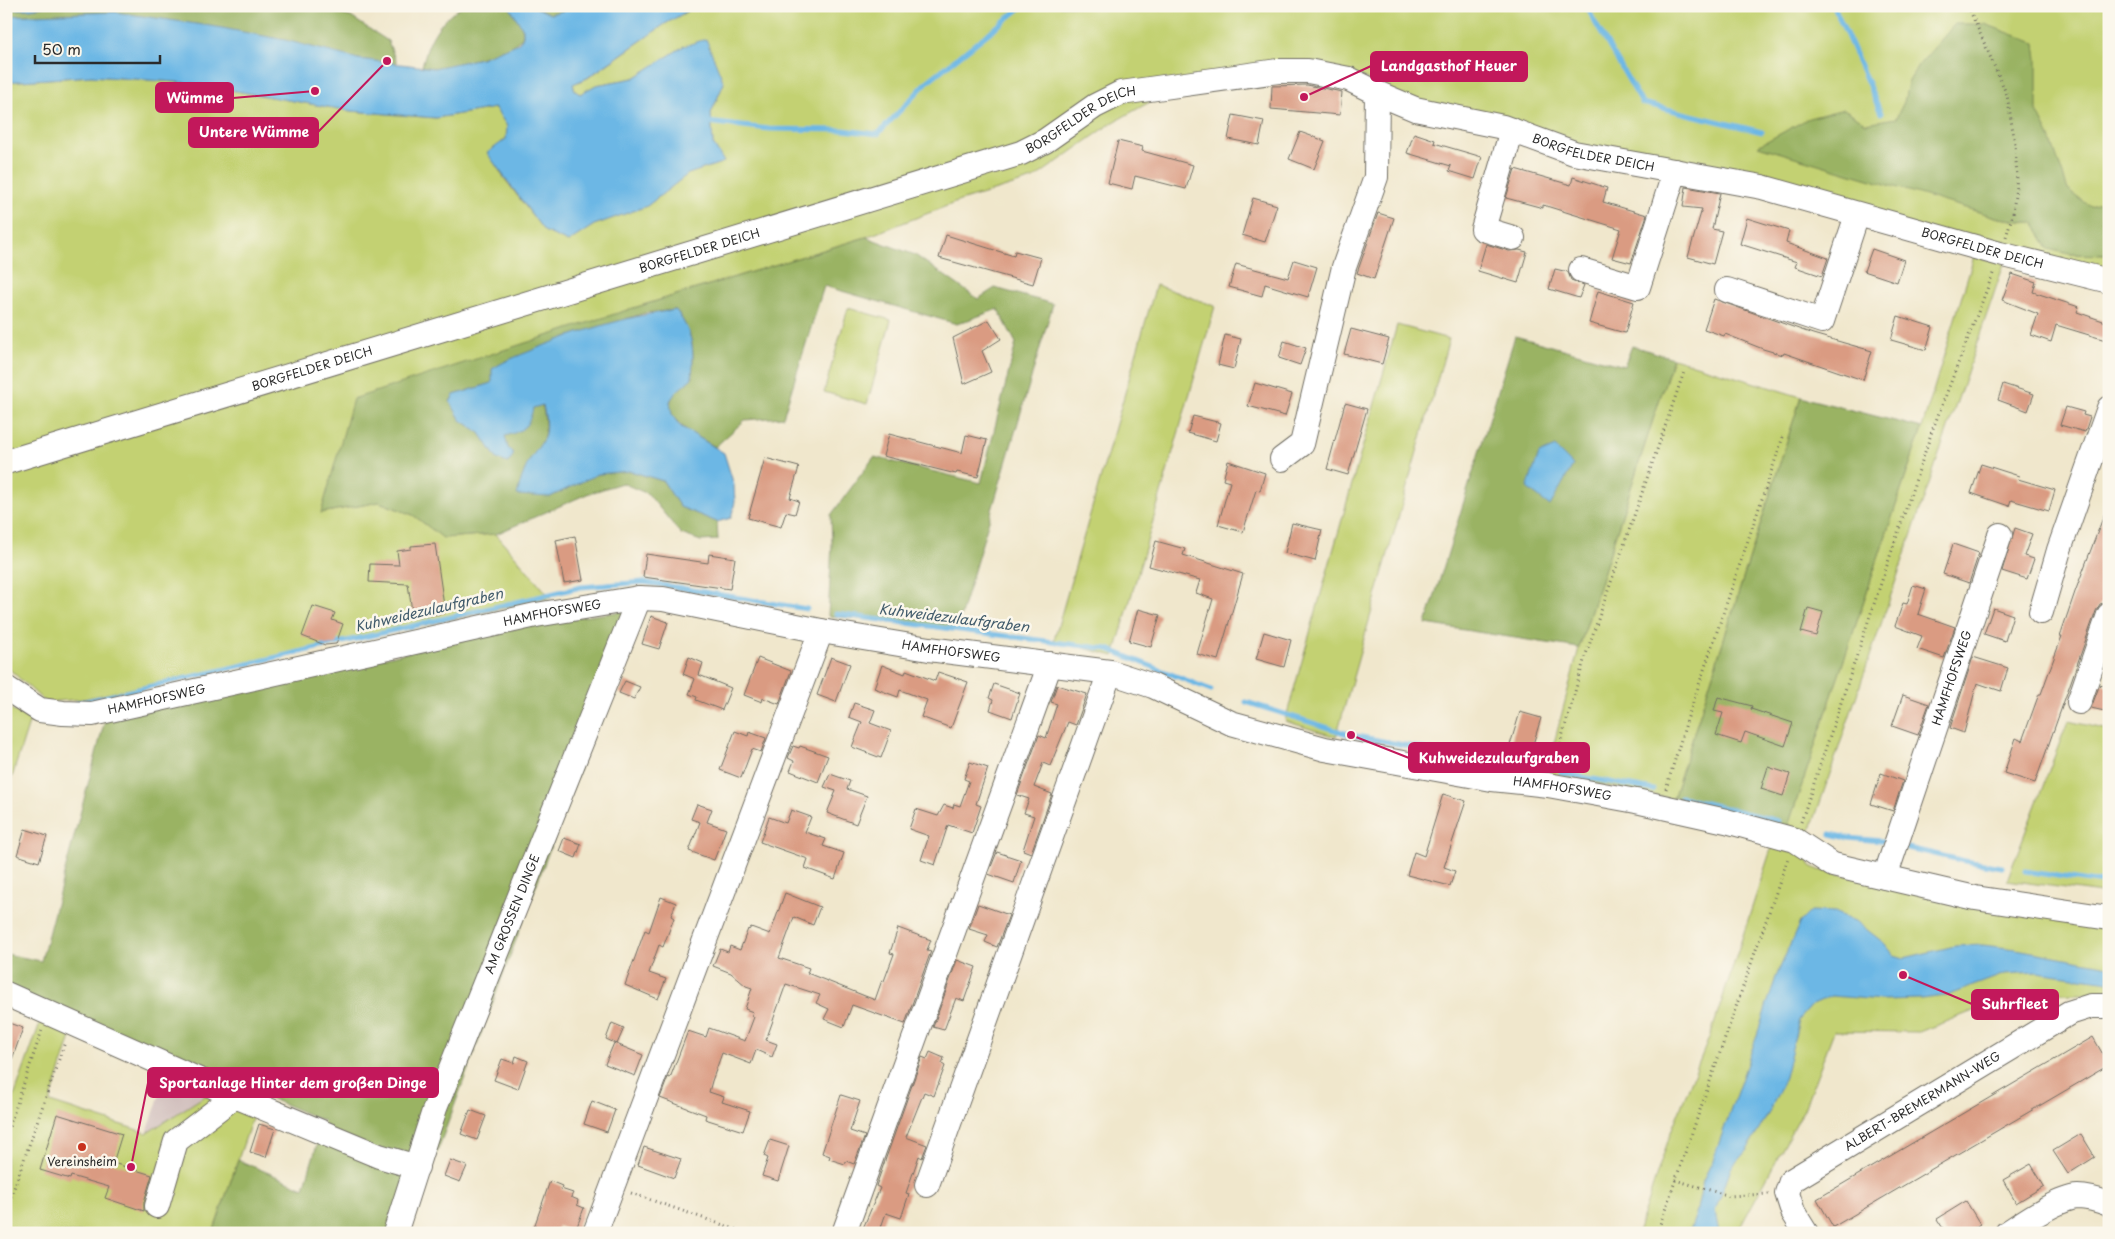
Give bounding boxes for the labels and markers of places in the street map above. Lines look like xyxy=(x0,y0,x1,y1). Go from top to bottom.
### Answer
callout: Landgasthof Heuer xyxy=(1371,52,1527,81)
callout: Wümme xyxy=(156,83,233,112)
callout: Untere Wümme xyxy=(189,118,318,147)
callout: Kuhweidezulaufgraben xyxy=(1409,743,1589,772)
callout: Suhrfleet xyxy=(1972,990,2058,1019)
callout: Sportanlage Hinter dem großen Dinge xyxy=(148,1068,438,1097)
marker: Vereinsheim xyxy=(76,1141,88,1153)
place label: Vereinsheim xyxy=(47,1152,117,1170)

